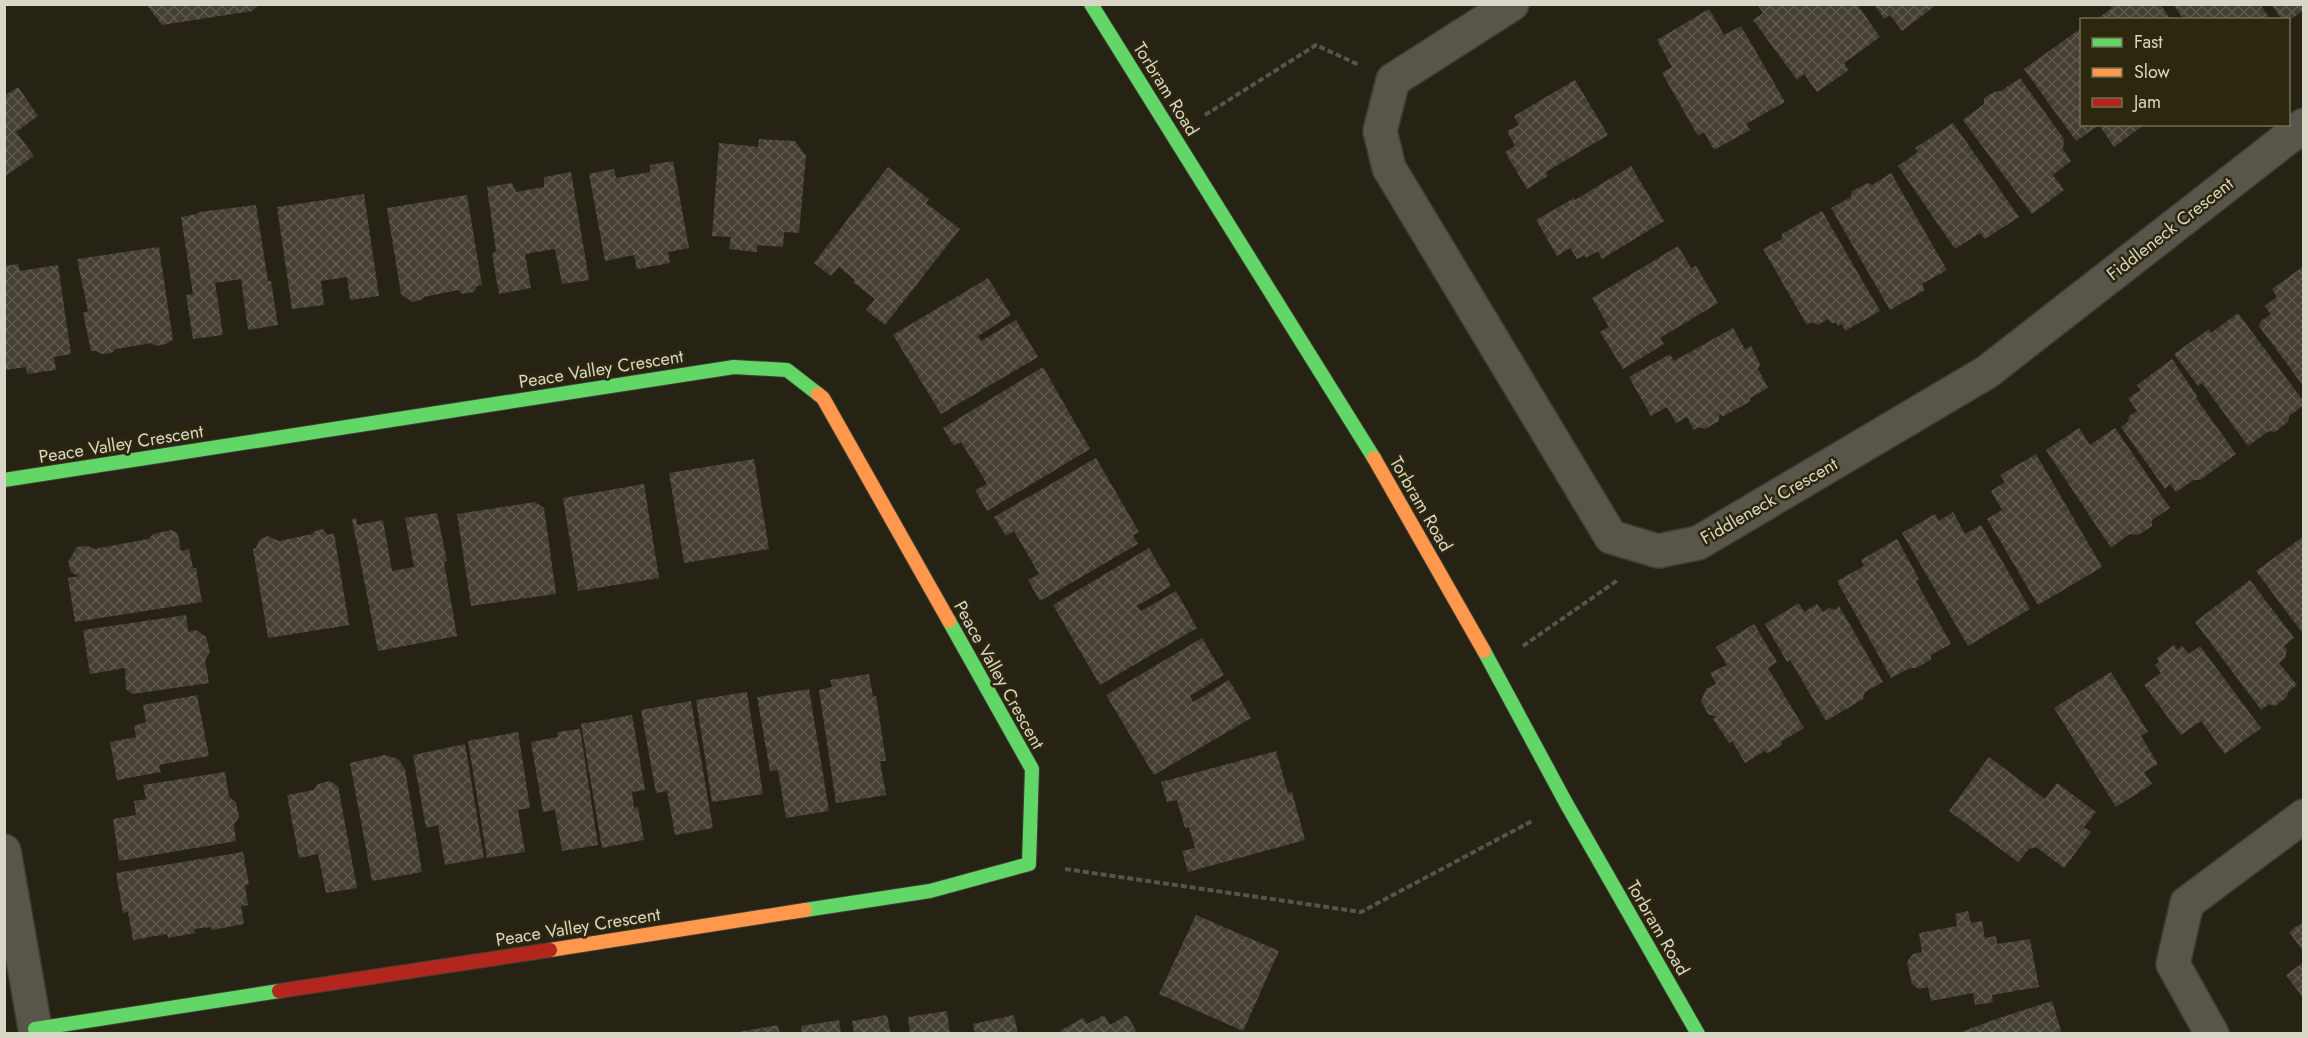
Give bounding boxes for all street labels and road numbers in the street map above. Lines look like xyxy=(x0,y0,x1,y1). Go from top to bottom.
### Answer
street label: Torbram Road xyxy=(1127,37,1205,141)
street label: Fiddleneck Crescent xyxy=(2101,171,2239,287)
street label: Peace Valley Crescent xyxy=(517,343,686,395)
street label: Peace Valley Crescent xyxy=(37,418,206,470)
street label: Fiddleneck Crescent xyxy=(1696,451,1843,551)
street label: Torbram Road xyxy=(1383,452,1459,556)
street label: Peace Valley Crescent xyxy=(947,596,1051,755)
street label: Torbram Road xyxy=(1620,876,1696,980)
street label: Peace Valley Crescent xyxy=(494,901,663,953)

